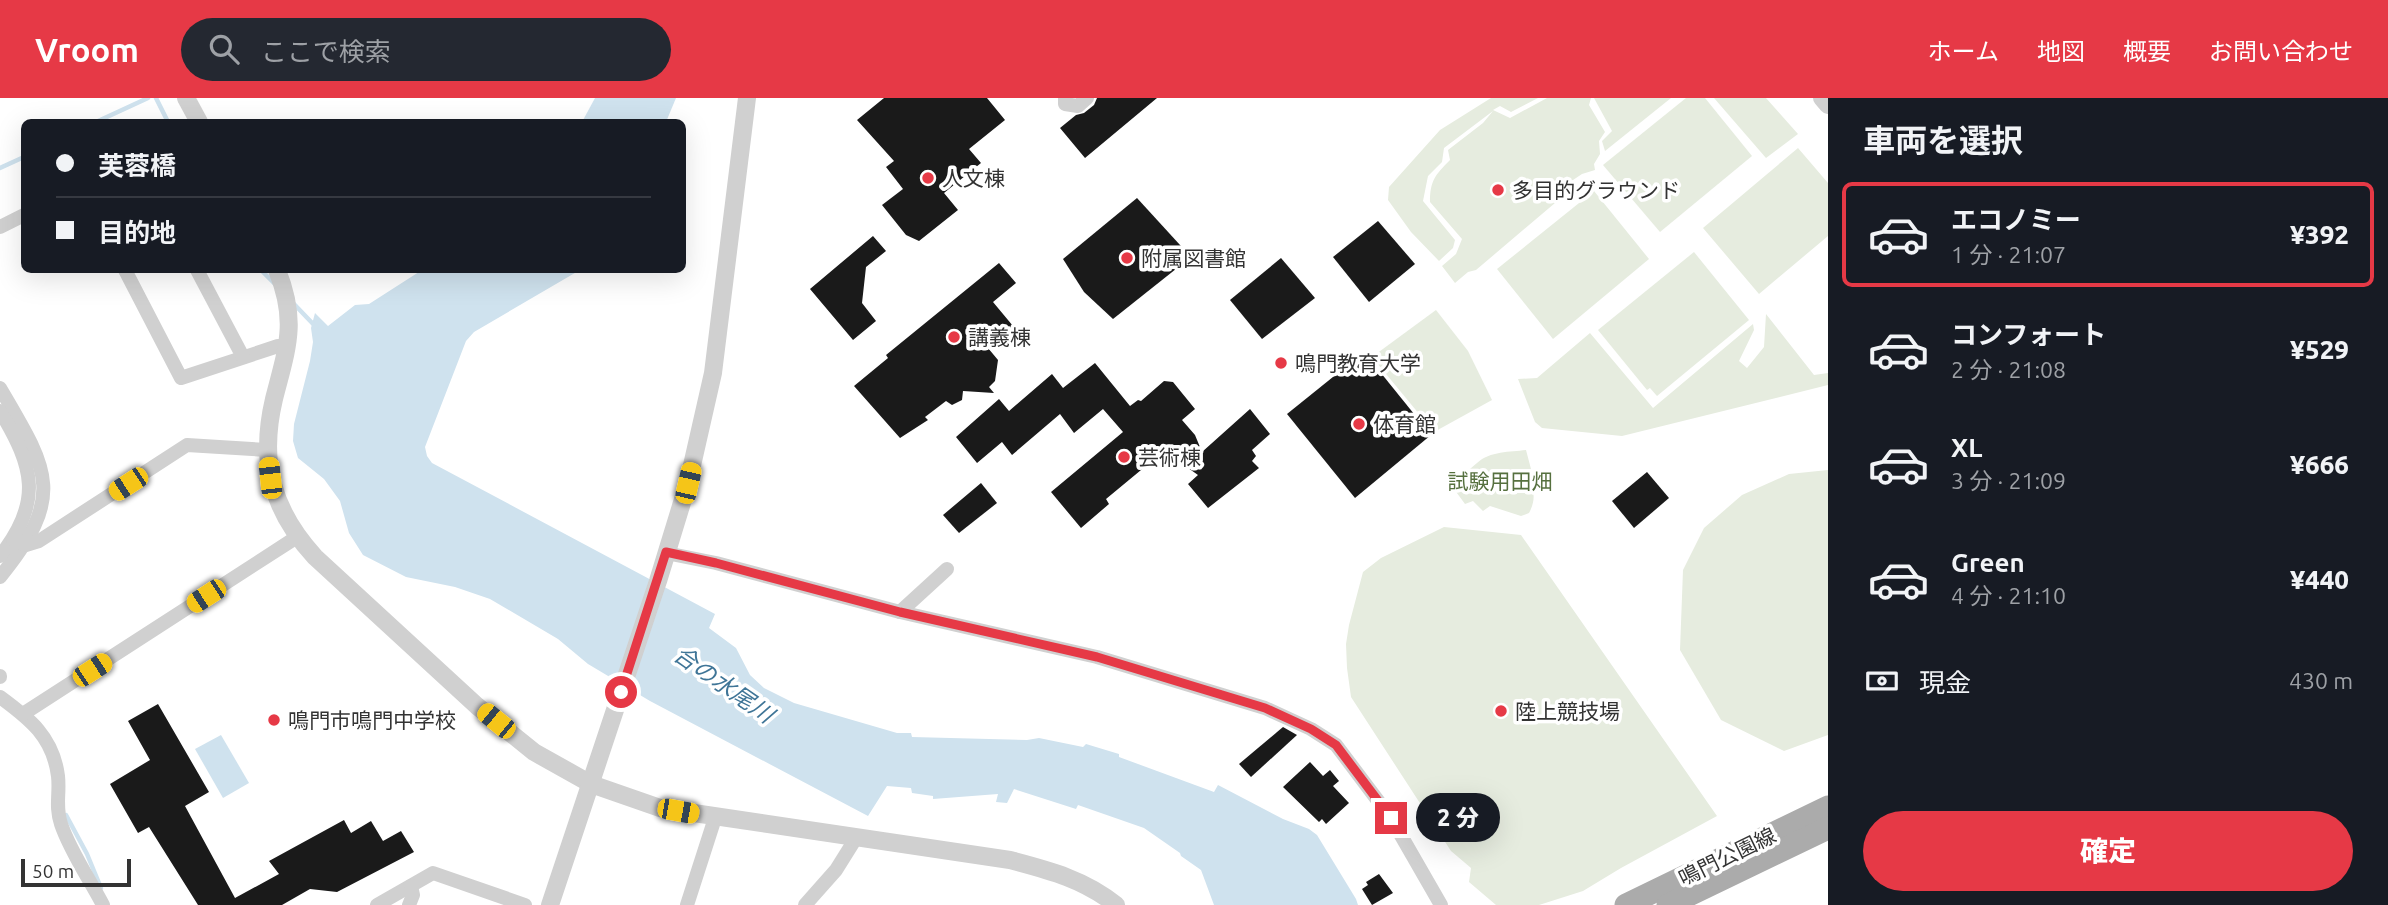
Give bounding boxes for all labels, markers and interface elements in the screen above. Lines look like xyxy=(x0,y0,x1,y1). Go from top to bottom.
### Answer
search box xyxy=(181,18,671,81)
icon: search xyxy=(205,30,243,68)
text: Vroom xyxy=(35,31,139,68)
text: ここで検索 xyxy=(261,37,391,66)
text: ホーム xyxy=(1928,38,1999,65)
text: 地図 xyxy=(2037,38,2085,65)
text: 概要 xyxy=(2123,38,2171,65)
text: お問い合わせ xyxy=(2209,38,2353,65)
text: 車両を選択 xyxy=(1863,122,2023,158)
text: 芙蓉橋 xyxy=(98,151,176,180)
place label: 人文棟 xyxy=(942,166,1005,190)
marker: 人文棟 xyxy=(920,170,936,186)
place label: 多目的グラウンド xyxy=(1512,178,1680,202)
marker: 多目的グラウンド xyxy=(1490,182,1506,198)
icon: car xyxy=(1867,203,1930,266)
text: エコノミー xyxy=(1951,205,2081,234)
text: 目的地 xyxy=(98,218,176,247)
text: ¥392 xyxy=(2290,220,2349,249)
text: 1 分 · 21:07 xyxy=(1951,242,2066,267)
place label: 附属図書館 xyxy=(1141,246,1246,270)
marker: 附属図書館 xyxy=(1119,250,1135,266)
icon: car xyxy=(1867,318,1930,381)
text: コンフォート xyxy=(1951,320,2106,349)
place label: 講義棟 xyxy=(968,325,1031,349)
marker: 講義棟 xyxy=(946,329,962,345)
text: ¥529 xyxy=(2290,335,2349,364)
place label: 鳴門教育大学 xyxy=(1295,351,1421,375)
marker: 鳴門教育大学 xyxy=(1273,355,1289,371)
text: 2 分 · 21:08 xyxy=(1951,357,2066,382)
place label: 体育館 xyxy=(1373,412,1436,436)
marker: 体育館 xyxy=(1351,416,1367,432)
icon: car xyxy=(1867,433,1930,496)
text: XL xyxy=(1951,433,1982,462)
place label: 芸術棟 xyxy=(1138,445,1201,469)
marker: 芸術棟 xyxy=(1116,449,1132,465)
text: ¥666 xyxy=(2290,450,2349,479)
car xyxy=(258,456,283,500)
car xyxy=(674,460,703,506)
car xyxy=(105,464,152,504)
text: 3 分 · 21:09 xyxy=(1951,468,2066,493)
park label: 試験用田畑 xyxy=(1448,469,1553,493)
icon: car xyxy=(1867,548,1930,611)
text: Green xyxy=(1951,548,2025,577)
text: ¥440 xyxy=(2290,565,2349,594)
car xyxy=(183,576,230,616)
text: 4 分 · 21:10 xyxy=(1951,583,2066,608)
water label: 合の水尾川 xyxy=(670,641,781,729)
car xyxy=(69,650,116,690)
icon: cash xyxy=(1863,662,1901,700)
text: 現金 xyxy=(1919,668,1971,697)
text: 430 m xyxy=(2289,668,2353,693)
route start xyxy=(605,676,637,708)
place label: 陸上競技場 xyxy=(1515,699,1620,723)
car xyxy=(474,700,519,742)
marker: 陸上競技場 xyxy=(1493,703,1509,719)
place label: 鳴門市鳴門中学校 xyxy=(288,708,456,732)
marker: 鳴門市鳴門中学校 xyxy=(266,712,282,728)
callout: 2 分 xyxy=(1416,794,1500,842)
car xyxy=(656,797,701,825)
route end xyxy=(1375,802,1407,834)
text: 2 分 xyxy=(1437,805,1479,830)
button: 確定 xyxy=(1863,811,2353,891)
street label: 鳴門公園線 xyxy=(1675,822,1779,890)
scale bar xyxy=(21,856,131,888)
text: 50 m xyxy=(32,860,74,882)

